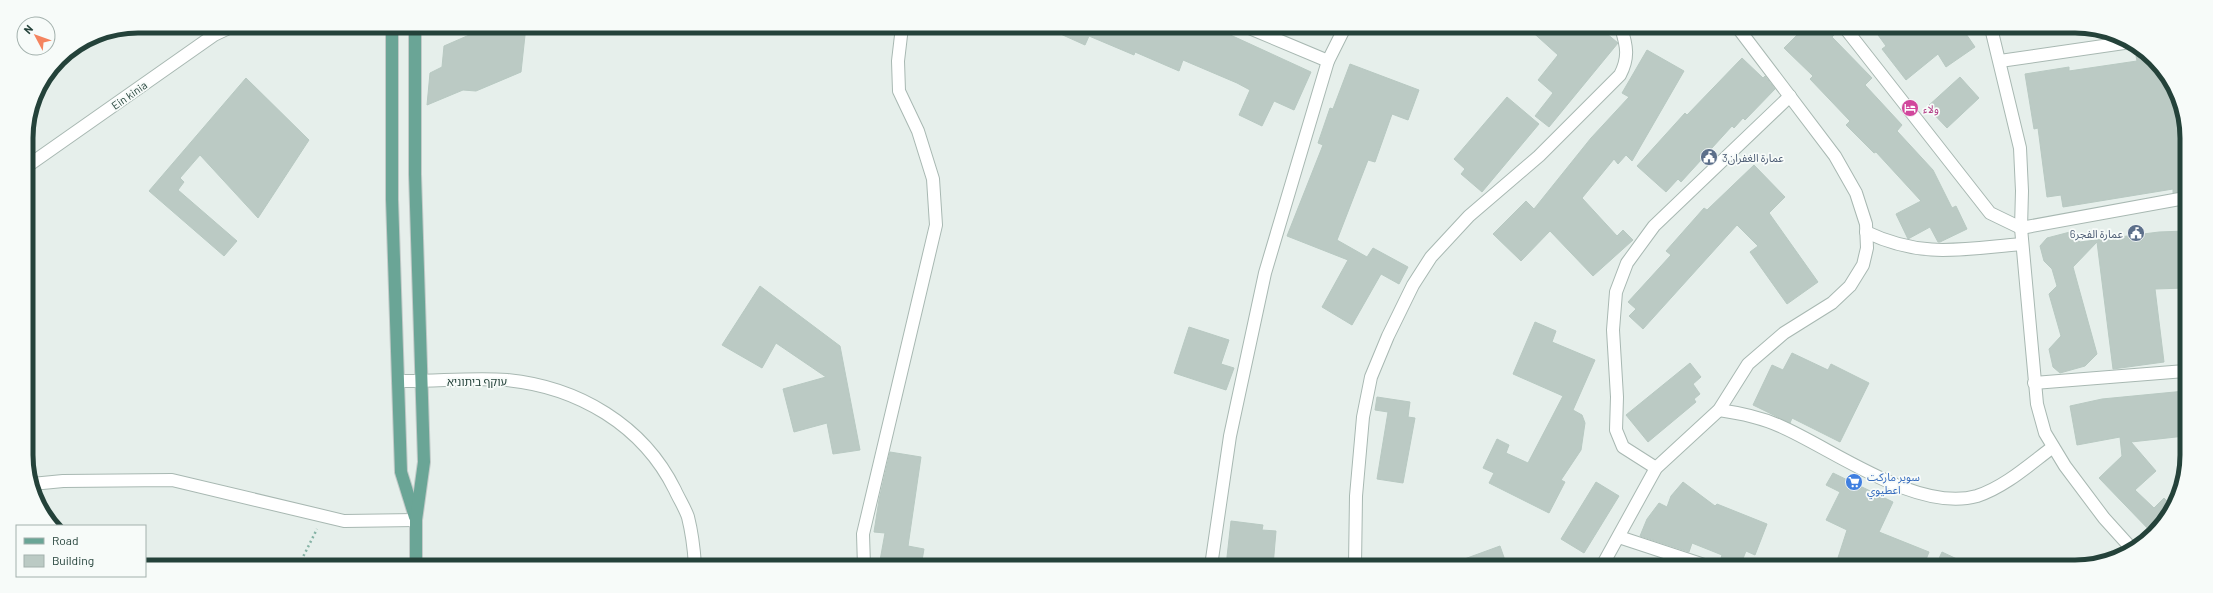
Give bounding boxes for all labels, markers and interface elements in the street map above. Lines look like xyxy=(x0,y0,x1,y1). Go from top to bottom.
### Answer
north arrow xyxy=(16,16,56,56)
text: N xyxy=(21,22,35,36)
street label: Ein kinia xyxy=(109,78,149,112)
hotel icon: ولاء xyxy=(1900,98,1920,118)
place label: ولاء xyxy=(1923,102,1939,116)
public building icon: عمارة الغفران3 xyxy=(1699,147,1719,167)
place label: عمارة الغفران3 xyxy=(1722,151,1784,165)
public building icon: عمارة الفجر6 xyxy=(2126,223,2146,243)
place label: عمارة الفجر6 xyxy=(2070,227,2123,241)
street label: עוקף ביתוניא xyxy=(447,375,507,388)
place label: سوير ماركت اعطيوي xyxy=(1867,470,1920,499)
supermarket icon: سوير ماركت اعطيوي xyxy=(1844,472,1864,492)
legend xyxy=(16,525,146,577)
text: Road xyxy=(52,533,79,547)
text: Building xyxy=(52,553,94,567)

